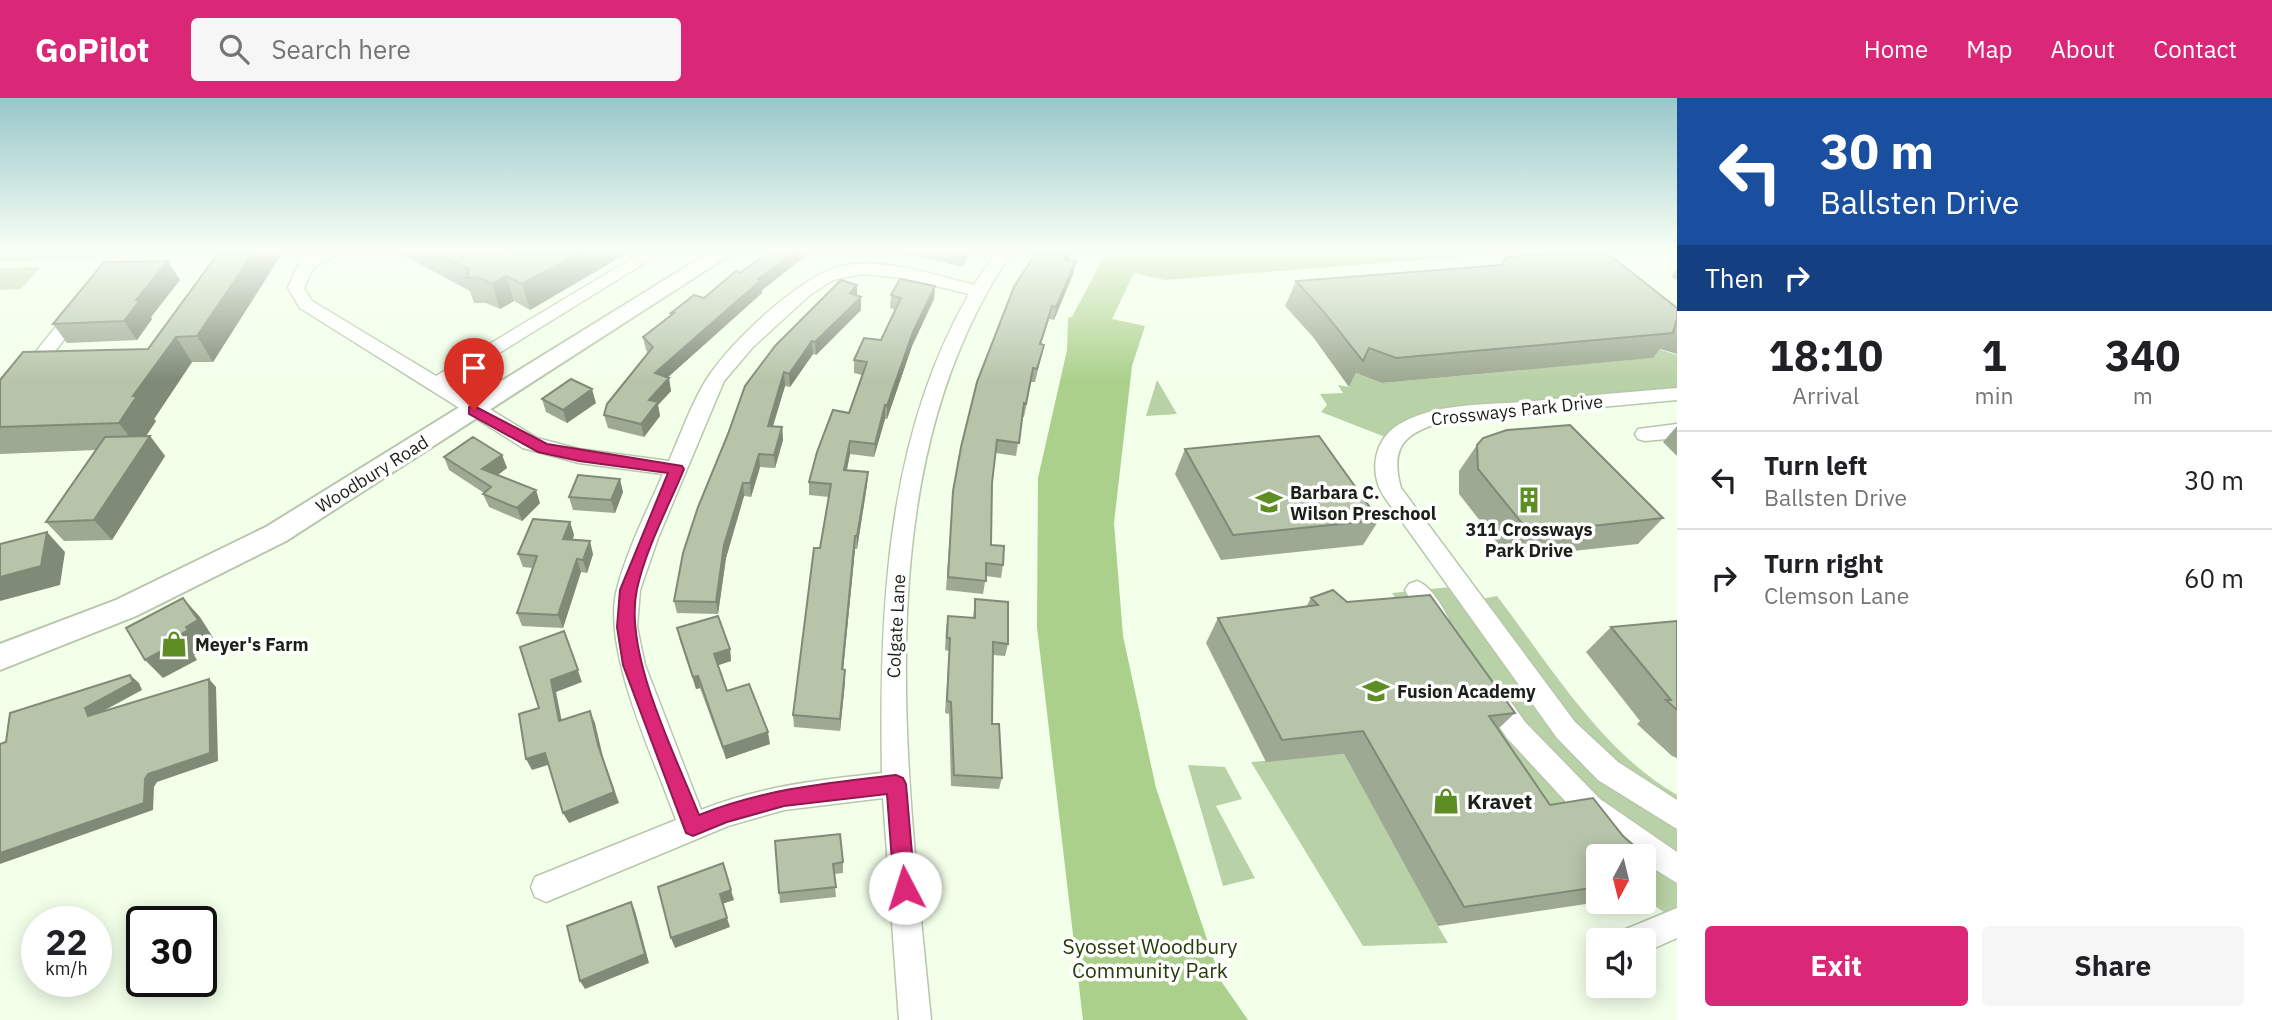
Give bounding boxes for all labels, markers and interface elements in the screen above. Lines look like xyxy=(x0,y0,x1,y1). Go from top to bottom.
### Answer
search box xyxy=(191,18,681,81)
text: GoPilot xyxy=(35,28,149,71)
icon: search xyxy=(215,30,253,68)
text: Search here xyxy=(271,32,411,66)
text: Home xyxy=(1864,33,1928,65)
text: Map xyxy=(1966,33,2012,65)
text: About xyxy=(2050,33,2115,65)
text: Contact xyxy=(2153,33,2237,65)
text: 30 m xyxy=(1820,119,1934,182)
icon: left xyxy=(1705,126,1796,217)
text: Ballsten Drive xyxy=(1820,181,2019,223)
icon: right xyxy=(1778,259,1816,297)
text: Then xyxy=(1705,261,1764,295)
text: 18:10 xyxy=(1768,328,1883,383)
text: 1 xyxy=(1981,328,2007,383)
text: 340 xyxy=(2105,328,2181,383)
pin xyxy=(444,338,504,410)
icon: arrive xyxy=(455,349,493,387)
text: Arrival xyxy=(1792,380,1859,410)
text: min xyxy=(1975,380,2013,410)
text: m xyxy=(2133,380,2153,410)
street label: Crossways Park Drive xyxy=(1430,390,1604,430)
street label: Woodbury Road xyxy=(311,430,433,518)
text: Turn left xyxy=(1764,448,1867,482)
icon: left xyxy=(1705,461,1743,499)
text: 30 m xyxy=(2184,463,2244,497)
place label: Barbara C. Wilson Preschool xyxy=(1290,481,1437,525)
text: Ballsten Drive xyxy=(1764,482,1907,512)
building icon: 311 Crossways Park Drive xyxy=(1514,485,1544,515)
school or university icon: Barbara C. Wilson Preschool xyxy=(1254,487,1284,517)
place label: 311 Crossways Park Drive xyxy=(1465,518,1593,562)
text: Turn right xyxy=(1764,546,1883,580)
icon: right xyxy=(1705,559,1743,597)
text: 60 m xyxy=(2184,561,2244,595)
street label: Colgate Lane xyxy=(882,573,910,679)
text: Clemson Lane xyxy=(1764,580,1909,610)
shop icon: Meyer's Farm xyxy=(159,629,189,659)
place label: Meyer's Farm xyxy=(195,633,309,656)
school or university icon: Fusion Academy xyxy=(1361,676,1391,706)
place label: Fusion Academy xyxy=(1397,680,1536,703)
shop icon: Kravet xyxy=(1431,786,1461,816)
place label: Kravet xyxy=(1467,787,1532,815)
north arrow xyxy=(1586,844,1656,914)
map controls xyxy=(1586,844,1656,998)
position arrow xyxy=(868,851,942,925)
speed limit sign: 30 xyxy=(126,906,217,997)
text: 22 xyxy=(45,919,88,965)
button: Exit xyxy=(1705,926,1968,1006)
button: Share xyxy=(1982,926,2244,1006)
button: sound xyxy=(1586,928,1656,998)
park label: Syosset Woodbury Community Park xyxy=(1062,932,1238,984)
text: km/h xyxy=(45,957,88,980)

